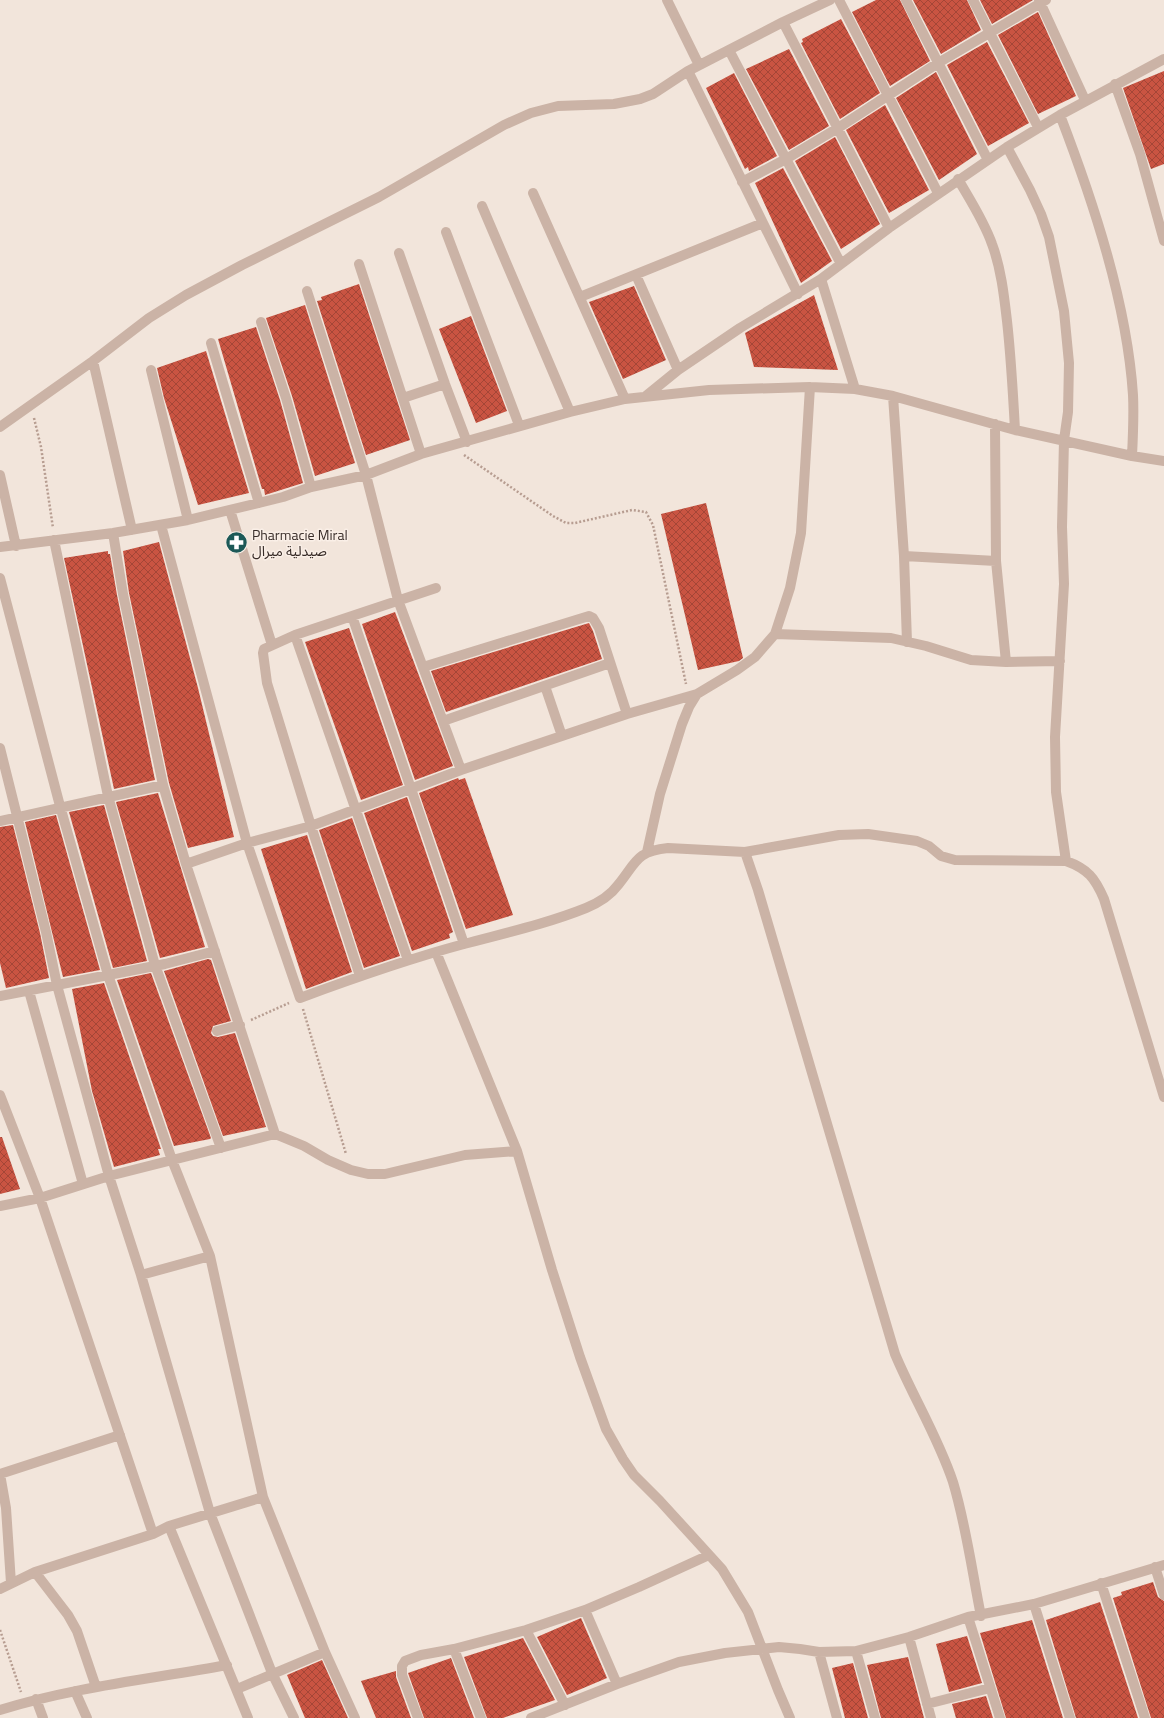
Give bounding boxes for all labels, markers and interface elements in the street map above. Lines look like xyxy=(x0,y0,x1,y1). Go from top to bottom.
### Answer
place label: Pharmacie Miral صيدلية ميرال xyxy=(252,524,348,561)
pharmacy icon: Pharmacie Miral صيدلية ميرال xyxy=(223,529,249,555)

